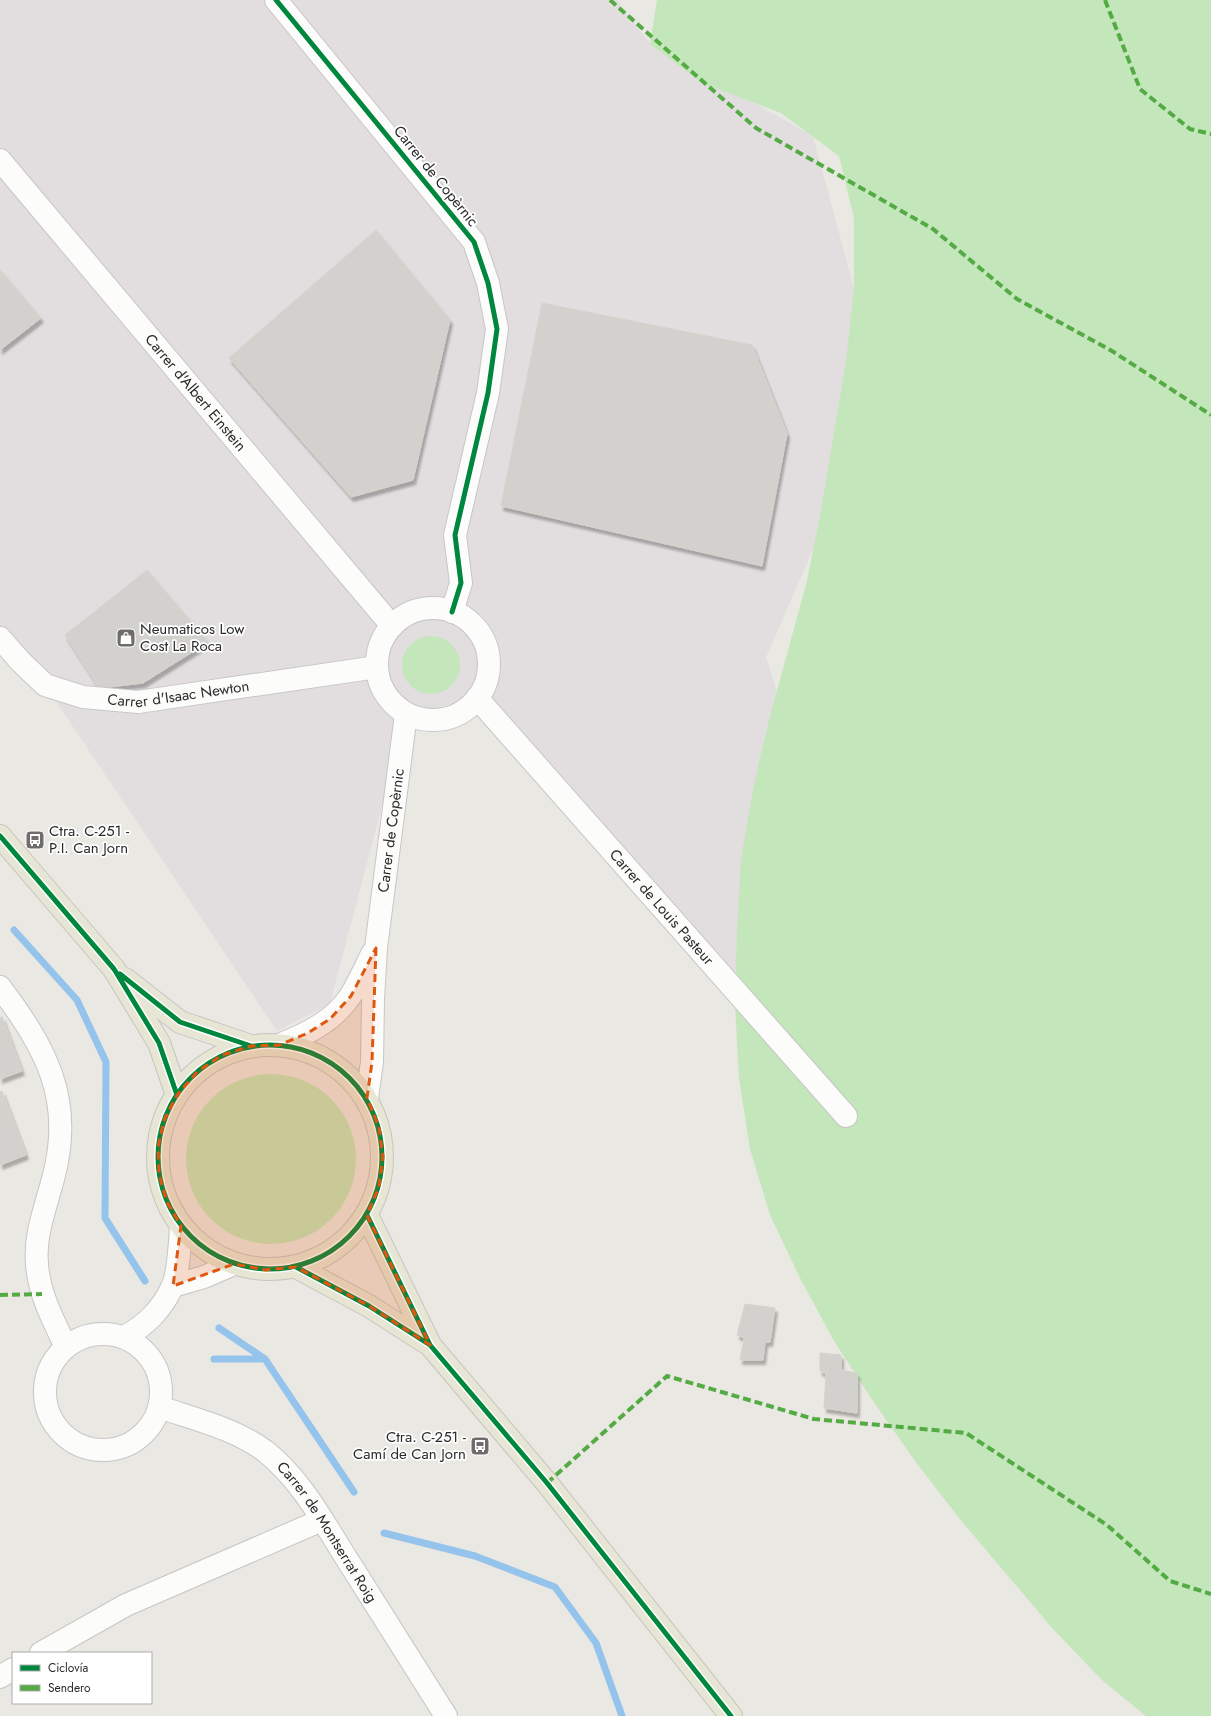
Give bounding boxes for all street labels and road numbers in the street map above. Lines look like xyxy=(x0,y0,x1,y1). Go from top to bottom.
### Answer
street label: Carrer de Copèrnic xyxy=(388,121,484,231)
street label: Carrer d'Albert Einstein xyxy=(140,329,252,456)
street label: Carrer d'Isaac Newton xyxy=(107,675,251,713)
street label: Carrer de Copèrnic xyxy=(372,767,410,894)
street label: Carrer de Louis Pasteur xyxy=(604,844,720,971)
street label: Carrer de Montserrat Roig xyxy=(272,1456,383,1607)

